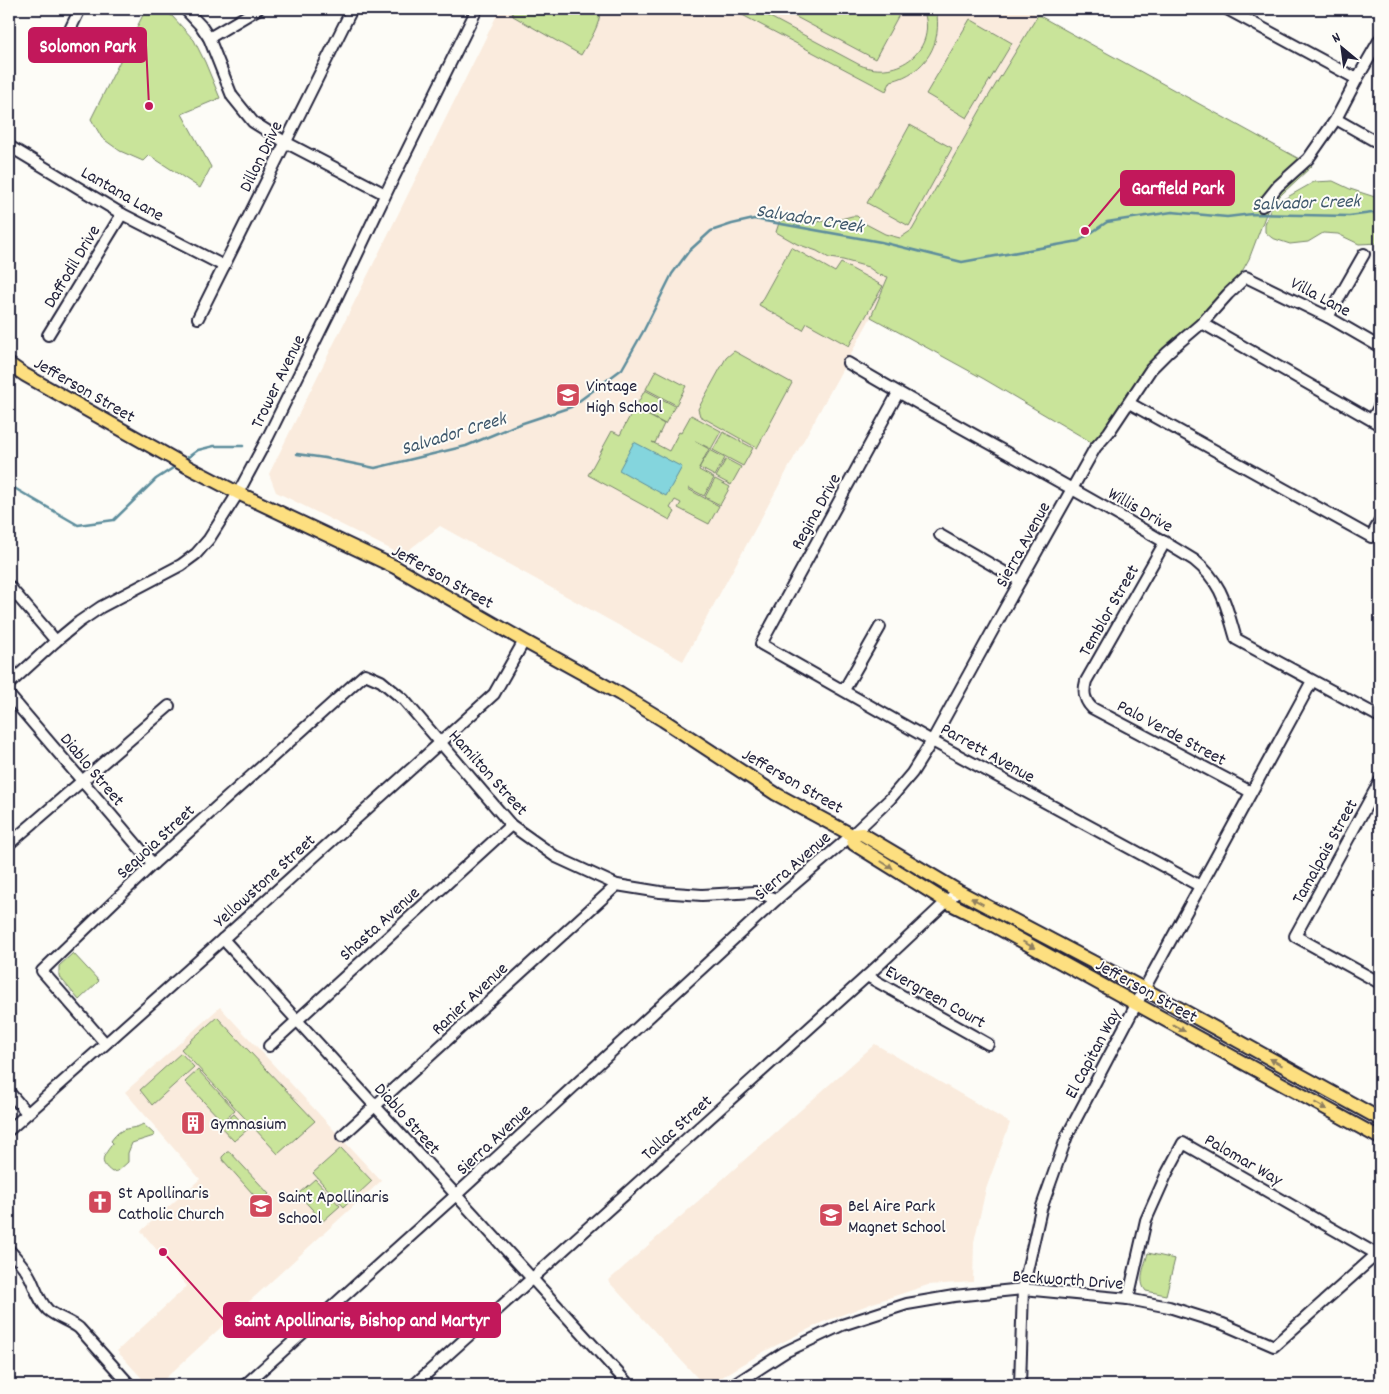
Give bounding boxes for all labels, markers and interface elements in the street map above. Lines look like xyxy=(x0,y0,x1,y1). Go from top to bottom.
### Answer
north arrow xyxy=(1316,22,1366,72)
callout: Solomon Park xyxy=(29,28,146,62)
text: N xyxy=(1329,28,1345,49)
text: Solomon Park xyxy=(40,35,137,62)
street label: Dillon Drive xyxy=(234,117,290,197)
street label: Lantana Lane xyxy=(76,161,168,229)
callout: Garfield Park xyxy=(1121,171,1234,205)
text: Garfield Park xyxy=(1132,177,1225,204)
water label: Salvador Creek xyxy=(1252,189,1363,220)
water label: Salvador Creek xyxy=(754,199,867,243)
street label: Daffodil Drive xyxy=(39,221,108,313)
street label: Villa Lane xyxy=(1285,272,1355,325)
street label: Trower Avenue xyxy=(246,331,313,433)
street label: Jefferson Street xyxy=(29,352,139,430)
place label: Vintage High School xyxy=(586,375,663,421)
school or university icon: Vintage High School xyxy=(555,382,581,408)
water label: Salvador Creek xyxy=(398,406,512,464)
street label: Regina Drive xyxy=(786,470,848,555)
street label: Willis Drive xyxy=(1102,482,1177,540)
street label: Sierra Avenue xyxy=(990,498,1058,593)
street label: Jefferson Street xyxy=(386,540,498,617)
street label: Temblor Street xyxy=(1074,560,1147,662)
street label: Palo Verde Street xyxy=(1112,695,1230,774)
street label: Parrett Avenue xyxy=(935,718,1039,790)
street label: Hamilton Street xyxy=(442,725,533,823)
street label: Diablo Street xyxy=(53,728,129,813)
street label: Jefferson Street xyxy=(737,743,847,821)
street label: Tamalpais Street xyxy=(1287,795,1365,909)
street label: Sequoia Street xyxy=(112,800,202,886)
street label: Sierra Avenue xyxy=(750,826,837,907)
street label: Yellowstone Street xyxy=(209,829,322,934)
one-way arrow xyxy=(881,860,894,869)
street label: Shasta Avenue xyxy=(335,882,426,968)
one-way arrow xyxy=(970,897,984,905)
one-way arrow xyxy=(1022,940,1035,949)
street label: Jefferson Street xyxy=(1090,954,1202,1031)
street label: Ranier Avenue xyxy=(427,958,515,1042)
street label: Evergreen Court xyxy=(880,960,990,1036)
street label: El Capitan Way xyxy=(1060,1004,1129,1104)
one-way arrow xyxy=(1172,1023,1186,1032)
one-way arrow xyxy=(1269,1058,1284,1066)
street label: Diablo Street xyxy=(367,1078,445,1161)
street label: Tallac Street xyxy=(637,1090,719,1168)
street label: Sierra Avenue xyxy=(452,1099,538,1182)
one-way arrow xyxy=(1314,1102,1329,1110)
building icon: Gymnasium xyxy=(180,1110,206,1136)
place label: Gymnasium xyxy=(210,1113,287,1138)
street label: Palomar Way xyxy=(1199,1129,1287,1194)
place label: St Apollinaris Catholic Church xyxy=(118,1182,224,1228)
place label: Saint Apollinaris School xyxy=(278,1186,389,1232)
church icon: St Apollinaris Catholic Church xyxy=(87,1189,113,1215)
school or university icon: Saint Apollinaris School xyxy=(248,1193,274,1219)
place label: Bel Aire Park Magnet School xyxy=(848,1195,946,1241)
school or university icon: Bel Aire Park Magnet School xyxy=(818,1202,844,1228)
street label: Beckworth Drive xyxy=(1012,1265,1124,1298)
callout: Saint Apollinaris, Bishop and Martyr xyxy=(224,1303,500,1337)
text: Saint Apollinaris, Bishop and Martyr xyxy=(234,1309,491,1336)

